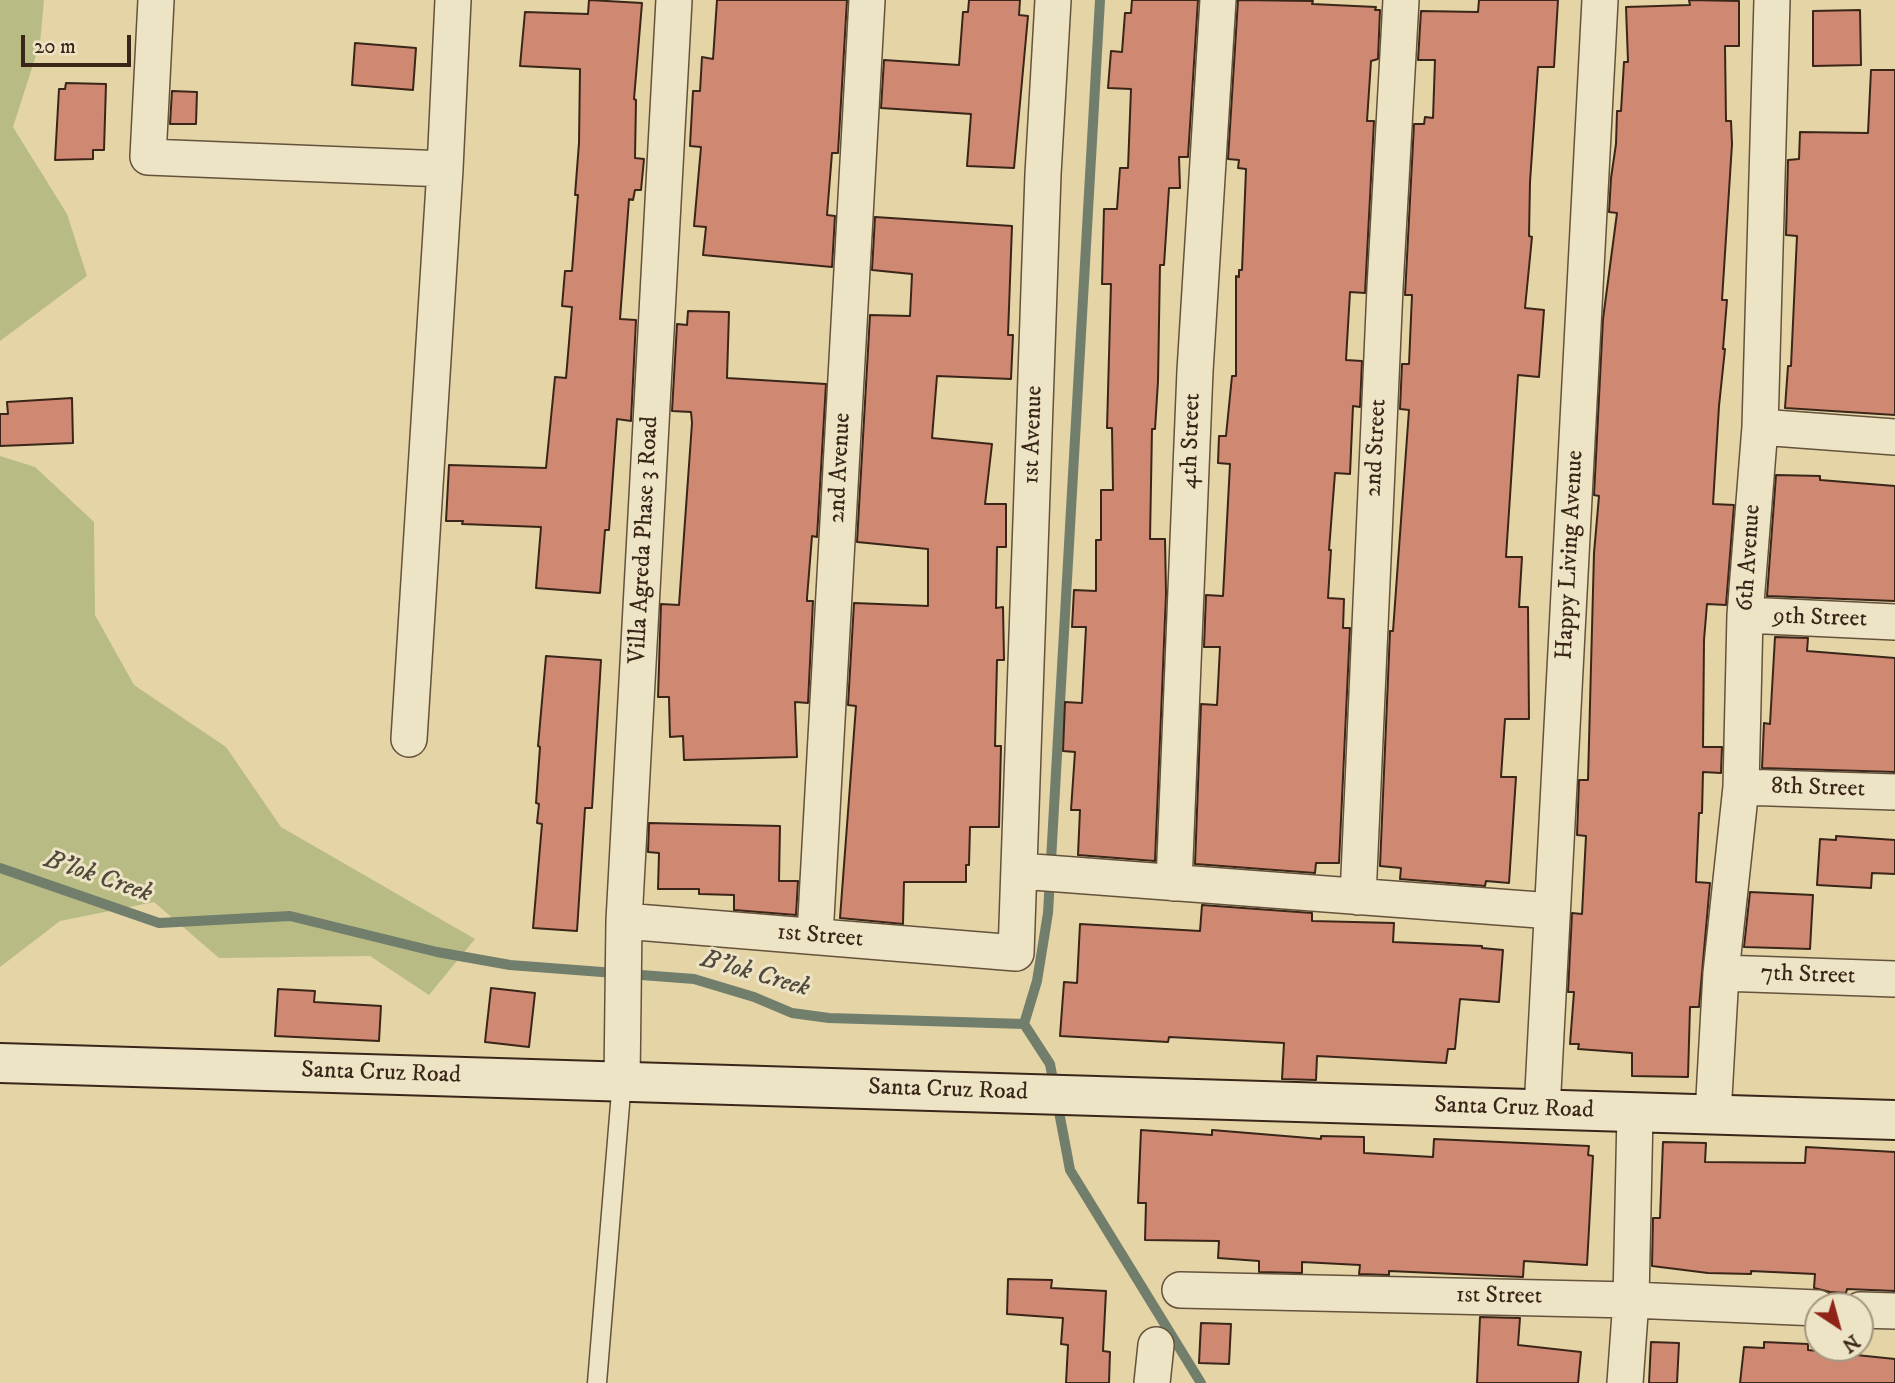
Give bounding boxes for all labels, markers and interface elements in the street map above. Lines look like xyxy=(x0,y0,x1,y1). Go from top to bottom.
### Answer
scale bar xyxy=(24,21,135,65)
text: 20 m xyxy=(34,34,76,60)
street label: 1st Avenue xyxy=(1018,385,1050,485)
street label: 4th Street xyxy=(1176,393,1208,489)
street label: 2nd Street xyxy=(1360,398,1394,498)
street label: 2nd Avenue xyxy=(824,412,858,524)
street label: Villa Agreda Phase 3 Road xyxy=(624,416,666,664)
street label: Happy Living Avenue xyxy=(1551,449,1591,661)
street label: 6th Avenue xyxy=(1732,504,1768,612)
street label: 9th Street xyxy=(1772,603,1868,635)
street label: 8th Street xyxy=(1770,773,1866,805)
water label: B'lok Creek xyxy=(40,845,156,911)
street label: 1st Street xyxy=(776,919,864,955)
water label: B'lok Creek xyxy=(697,945,813,1005)
street label: 7th Street xyxy=(1760,960,1856,992)
street label: Santa Cruz Road xyxy=(301,1057,461,1091)
street label: Santa Cruz Road xyxy=(868,1074,1028,1108)
street label: Santa Cruz Road xyxy=(1434,1092,1594,1126)
street label: 1st Street xyxy=(1456,1282,1542,1312)
north arrow xyxy=(1804,1292,1874,1362)
text: N xyxy=(1837,1329,1864,1357)

